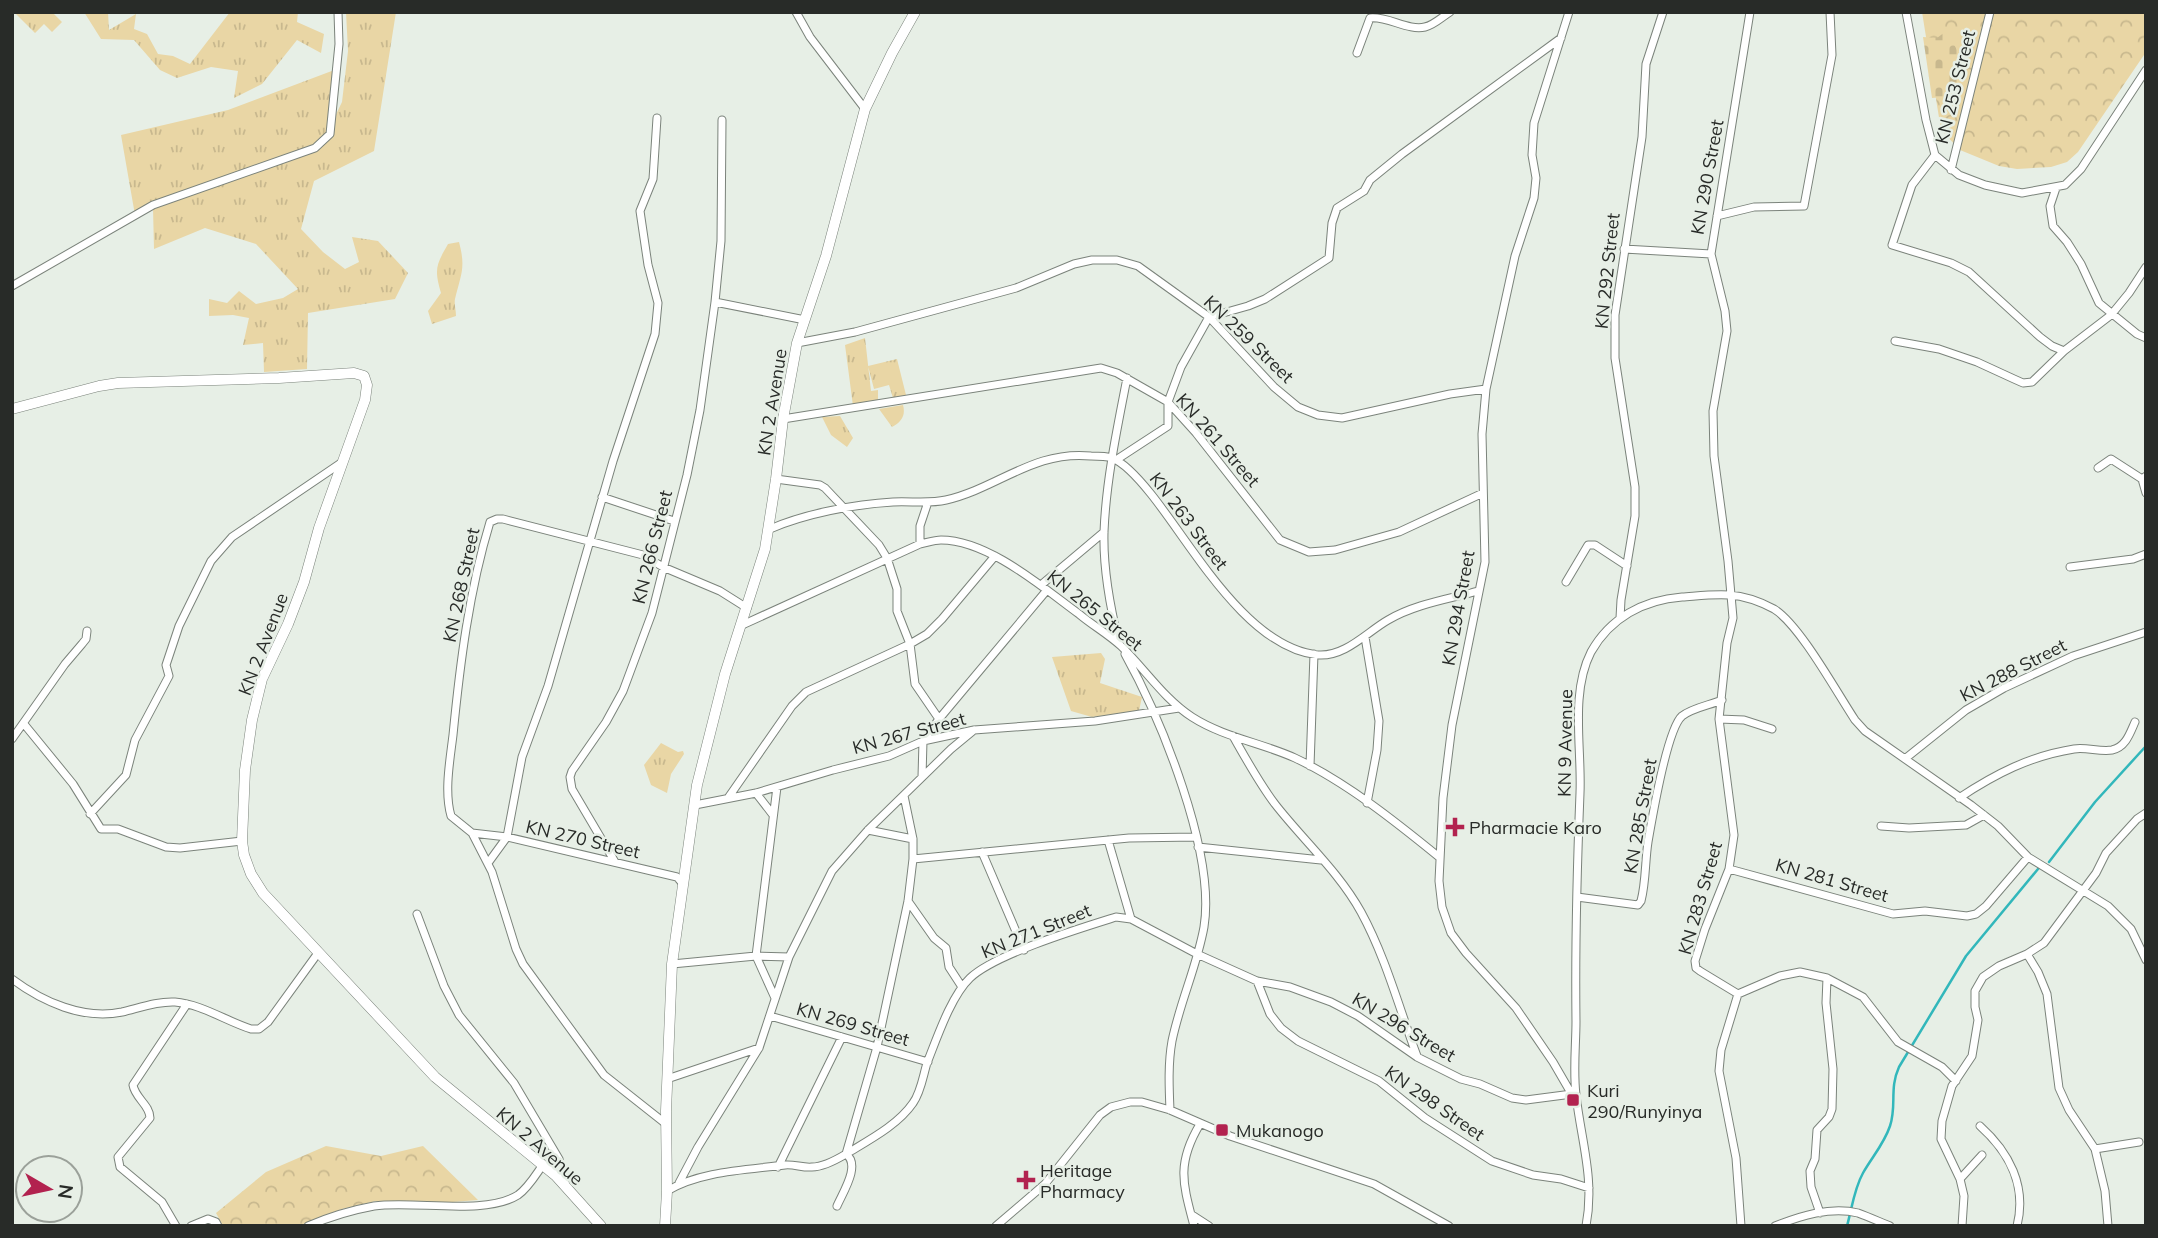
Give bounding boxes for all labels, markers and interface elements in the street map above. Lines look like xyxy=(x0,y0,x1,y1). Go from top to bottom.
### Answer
street label: KN 253 Street xyxy=(1930,28,1980,146)
street label: KN 290 Street xyxy=(1686,118,1728,236)
street label: KN 292 Street xyxy=(1589,212,1625,330)
street label: KN 259 Street xyxy=(1199,290,1299,388)
street label: KN 2 Avenue xyxy=(752,347,792,457)
street label: KN 261 Street xyxy=(1171,389,1265,491)
street label: KN 263 Street xyxy=(1145,468,1233,574)
street label: KN 266 Street xyxy=(627,488,677,606)
street label: KN 268 Street xyxy=(438,526,484,644)
street label: KN 294 Street xyxy=(1437,549,1479,667)
street label: KN 265 Street xyxy=(1043,564,1147,656)
street label: KN 2 Avenue xyxy=(233,590,293,698)
street label: KN 288 Street xyxy=(1956,633,2070,707)
street label: KN 9 Avenue xyxy=(1553,689,1577,797)
street label: KN 267 Street xyxy=(850,707,968,759)
street label: KN 285 Street xyxy=(1619,757,1661,875)
street label: KN 270 Street xyxy=(524,815,642,863)
place label: Pharmacie Karo xyxy=(1469,816,1602,839)
marker: Pharmacie Karo xyxy=(1447,819,1463,835)
street label: KN 283 Street xyxy=(1673,839,1727,957)
street label: KN 281 Street xyxy=(1773,853,1891,907)
street label: KN 271 Street xyxy=(978,899,1094,963)
street label: KN 296 Street xyxy=(1348,987,1460,1067)
street label: KN 269 Street xyxy=(794,997,912,1051)
street label: KN 298 Street xyxy=(1381,1060,1489,1146)
place label: Kuri 290/Runyinya xyxy=(1587,1079,1702,1123)
marker: Kuri 290/Runyinya xyxy=(1565,1092,1581,1108)
street label: KN 2 Avenue xyxy=(492,1102,588,1190)
place label: Mukanogo xyxy=(1236,1119,1324,1142)
marker: Mukanogo xyxy=(1214,1122,1230,1138)
north arrow xyxy=(14,1154,84,1224)
place label: Heritage Pharmacy xyxy=(1040,1159,1125,1203)
marker: Heritage Pharmacy xyxy=(1018,1172,1034,1188)
text: N xyxy=(53,1183,79,1201)

